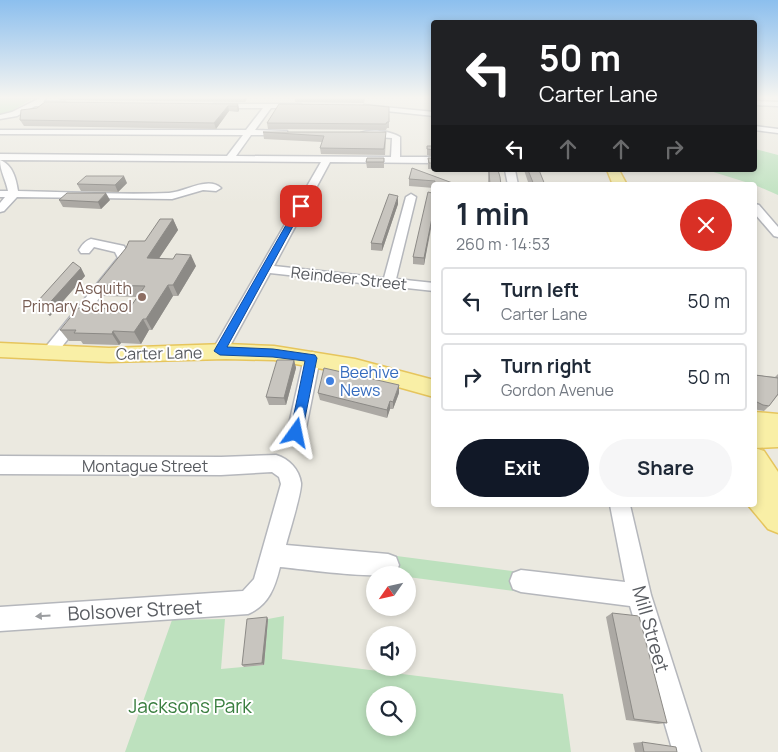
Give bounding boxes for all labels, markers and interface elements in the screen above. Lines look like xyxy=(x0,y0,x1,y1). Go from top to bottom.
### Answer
text: 50 m xyxy=(539,34,621,82)
icon: left xyxy=(456,40,521,105)
text: Carter Lane xyxy=(539,79,658,109)
icon: left xyxy=(501,135,529,163)
icon: ahead xyxy=(554,135,582,163)
icon: ahead xyxy=(607,135,635,163)
icon: right xyxy=(660,135,688,163)
pin xyxy=(280,185,322,227)
icon: arrive xyxy=(287,192,315,220)
text: 1 min xyxy=(456,193,529,234)
button: close xyxy=(680,199,732,251)
text: 260 m · 14:53 xyxy=(456,233,550,255)
street label: Reindeer Street xyxy=(290,261,408,295)
place label: Asquith Primary School xyxy=(22,277,132,317)
text: Turn left xyxy=(501,277,579,303)
icon: left xyxy=(458,287,486,315)
text: 50 m xyxy=(688,288,730,314)
marker: Asquith Primary School xyxy=(136,291,148,303)
text: Carter Lane xyxy=(501,303,587,325)
street label: Carter Lane xyxy=(116,341,202,365)
text: Turn right xyxy=(501,353,591,379)
place label: Beehive News xyxy=(340,361,399,401)
icon: right xyxy=(458,363,486,391)
text: 50 m xyxy=(688,364,730,390)
marker: Beehive News xyxy=(324,375,336,387)
text: Gordon Avenue xyxy=(501,379,614,401)
position arrow xyxy=(269,406,321,458)
button: Exit xyxy=(456,439,589,497)
button: Share xyxy=(599,439,732,497)
street label: Montague Street xyxy=(82,455,208,477)
north arrow xyxy=(366,566,416,616)
map controls xyxy=(366,566,416,736)
street label: Mill Street xyxy=(626,583,676,675)
street label: Bolsover Street xyxy=(67,593,203,627)
one-way arrow xyxy=(34,612,50,620)
button: sound xyxy=(366,626,416,676)
button: search xyxy=(366,686,416,736)
park label: Jacksons Park xyxy=(128,693,252,719)

